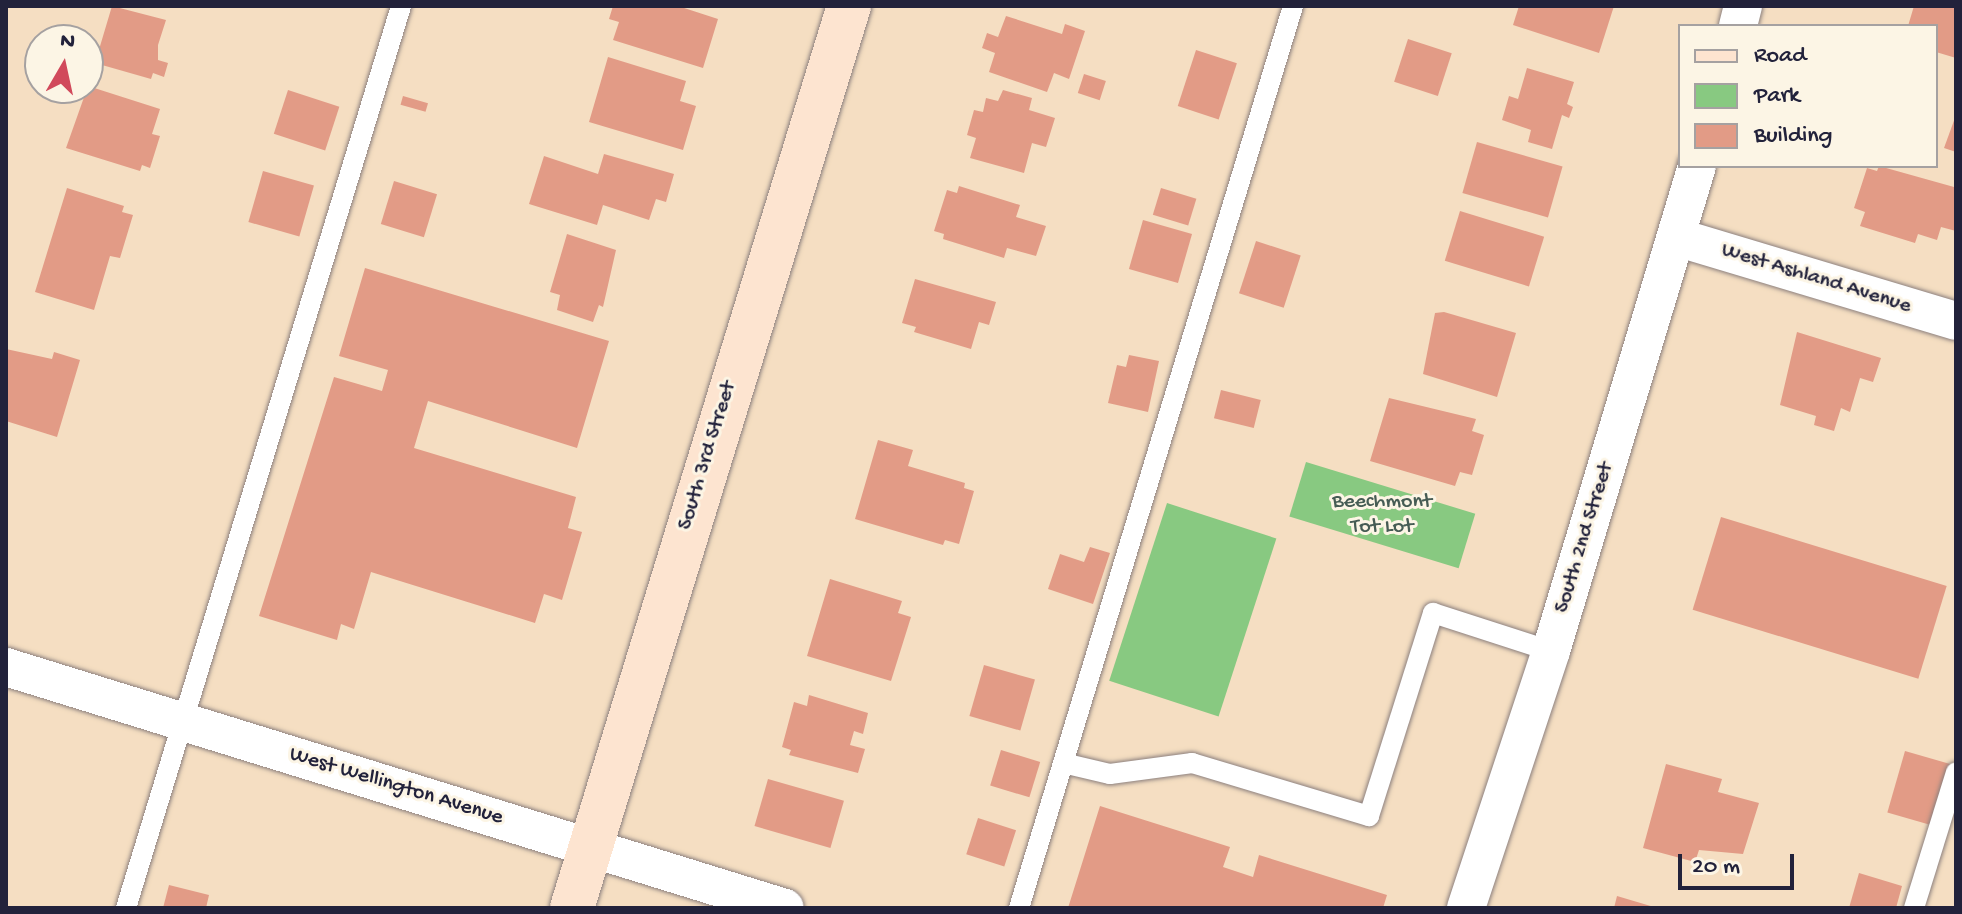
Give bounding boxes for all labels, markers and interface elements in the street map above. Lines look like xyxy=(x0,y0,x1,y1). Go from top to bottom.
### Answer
north arrow xyxy=(24,24,104,104)
legend xyxy=(1678,24,1938,168)
text: N xyxy=(58,28,77,56)
text: Road xyxy=(1754,42,1806,71)
text: Park xyxy=(1754,82,1800,111)
text: Building xyxy=(1754,122,1832,151)
street label: West Ashland Avenue xyxy=(1718,238,1914,320)
street label: South 3rd Street xyxy=(673,379,743,533)
street label: South 2nd Street xyxy=(1550,460,1620,616)
park label: Beechmont Tot Lot xyxy=(1332,489,1432,540)
street label: West Wellington Avenue xyxy=(286,742,506,832)
scale bar xyxy=(1682,838,1798,888)
text: 20 m xyxy=(1692,853,1740,882)

